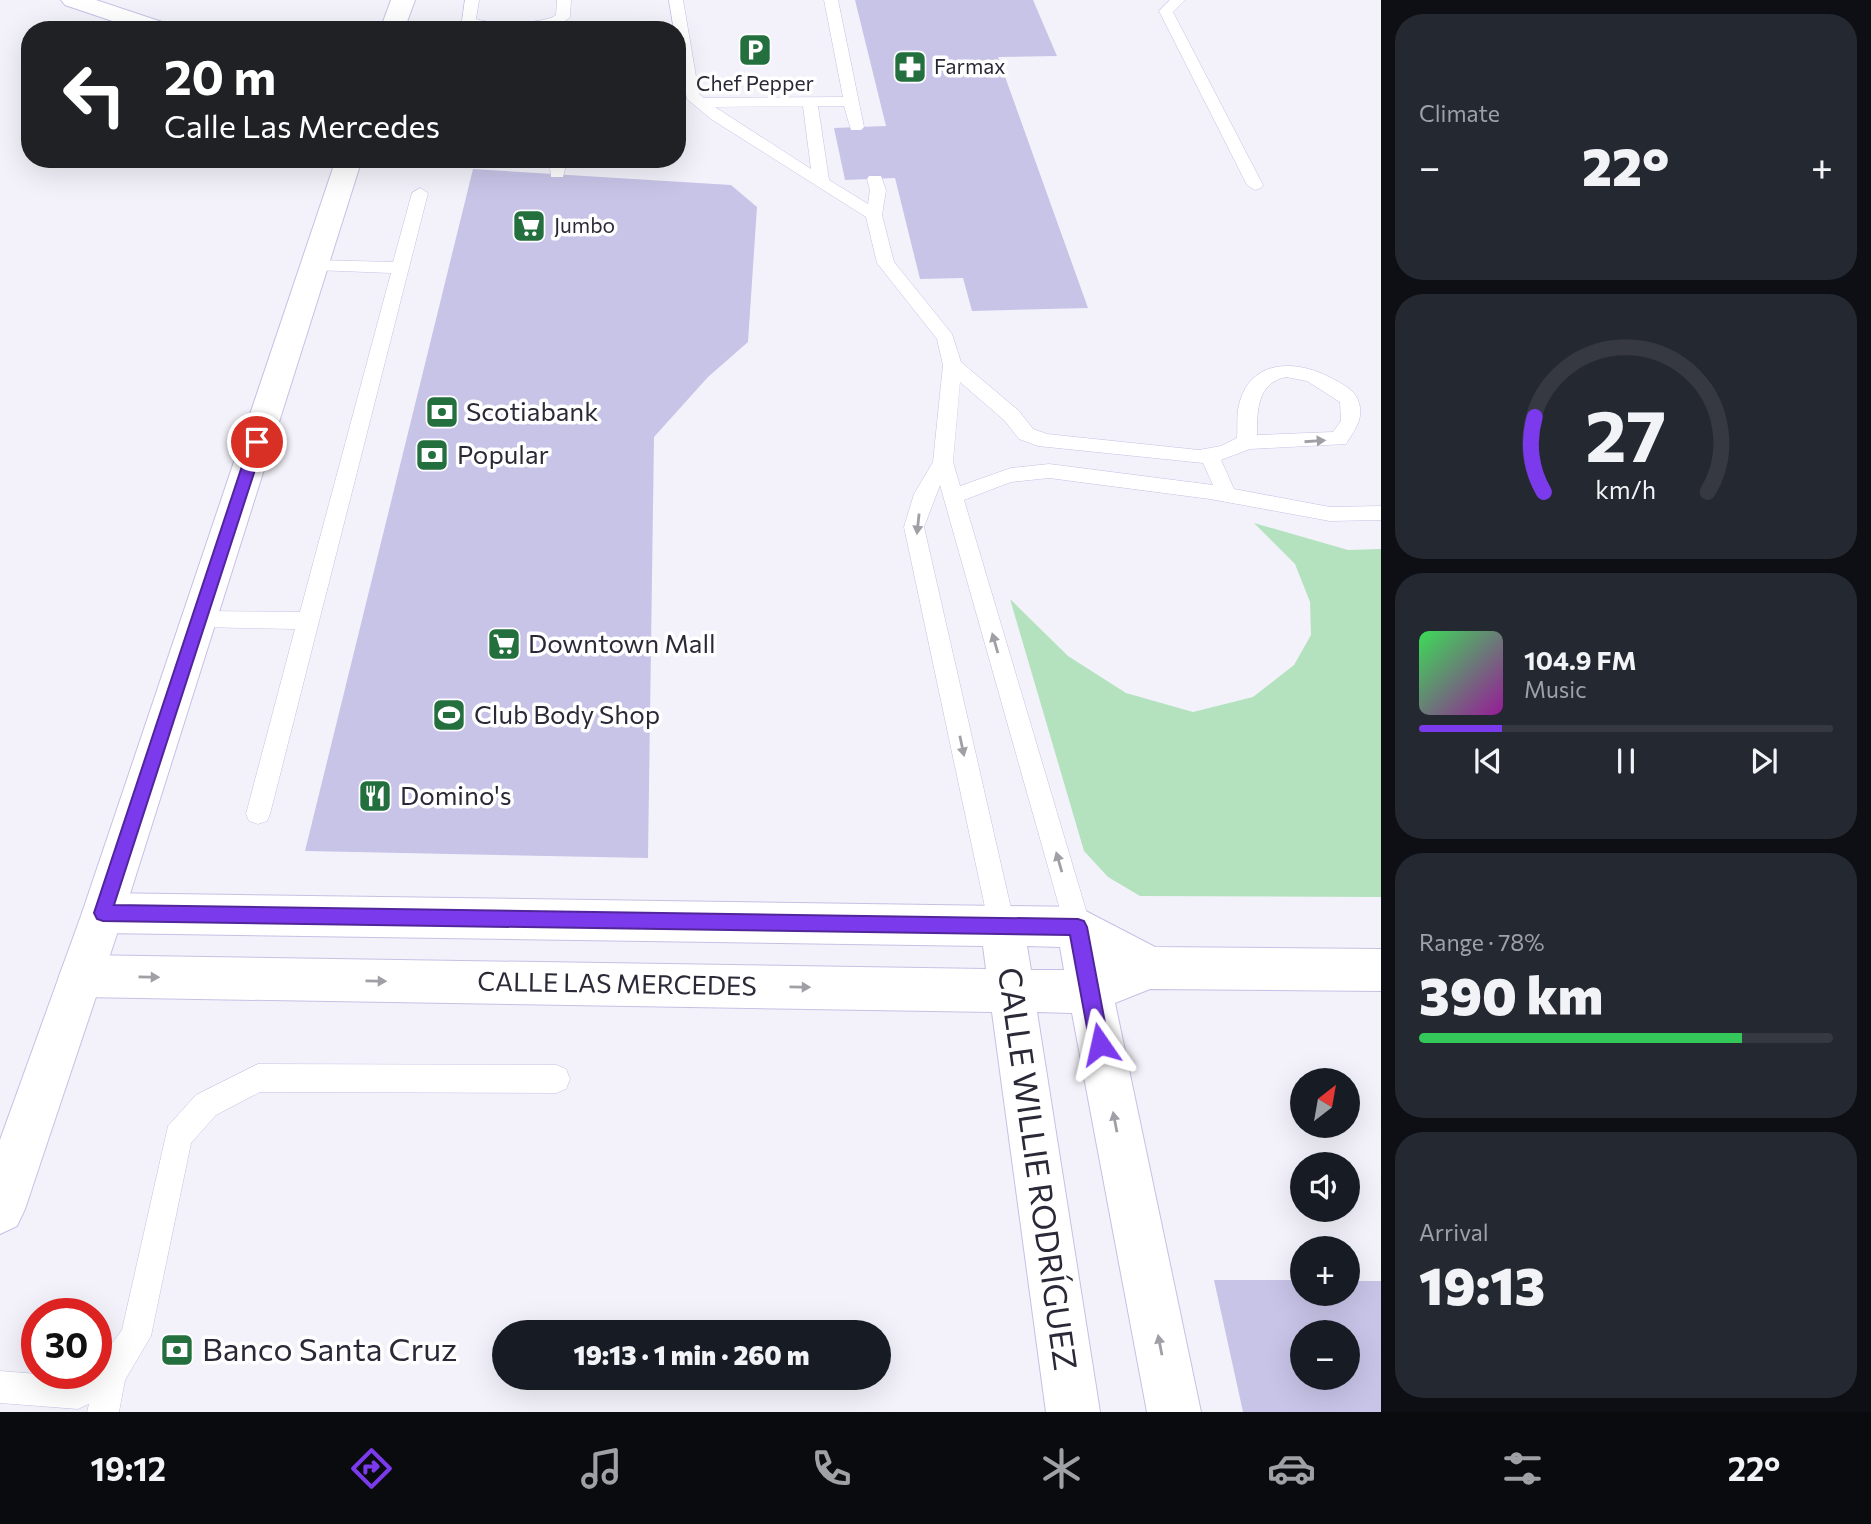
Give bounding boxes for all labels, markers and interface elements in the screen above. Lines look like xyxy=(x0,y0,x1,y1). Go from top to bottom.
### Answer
parking icon: Chef Pepper xyxy=(736,31,774,69)
text: 20 m xyxy=(164,45,276,105)
pharmacy icon: Farmax xyxy=(891,48,929,86)
icon: left xyxy=(49,49,140,140)
place label: Farmax xyxy=(934,53,1005,78)
place label: Chef Pepper xyxy=(696,70,814,95)
text: Climate xyxy=(1419,99,1500,127)
text: Calle Las Mercedes xyxy=(164,105,440,145)
text: 22° xyxy=(1582,133,1669,197)
text: − xyxy=(1419,142,1441,189)
text: + xyxy=(1811,142,1833,189)
supermarket icon: Jumbo xyxy=(510,207,548,245)
place label: Jumbo xyxy=(554,212,615,237)
text: 27 xyxy=(1586,389,1666,478)
bank icon: Scotiabank xyxy=(423,393,461,431)
place label: Scotiabank xyxy=(466,395,598,426)
pin xyxy=(227,412,287,472)
icon: arrive xyxy=(238,423,276,461)
one-way arrow xyxy=(1305,435,1327,446)
bank icon: Popular xyxy=(413,436,451,474)
place label: Popular xyxy=(457,438,549,469)
text: km/h xyxy=(1596,474,1656,504)
one-way arrow xyxy=(912,513,923,535)
supermarket icon: Downtown Mall xyxy=(485,625,523,663)
place label: Downtown Mall xyxy=(528,627,716,658)
one-way arrow xyxy=(990,633,1000,654)
text: 104.9 FM xyxy=(1524,644,1636,675)
text: Music xyxy=(1524,675,1587,703)
sports icon: Club Body Shop xyxy=(430,696,468,734)
place label: Club Body Shop xyxy=(474,698,660,729)
one-way arrow xyxy=(957,735,968,757)
icon: previous xyxy=(1469,742,1507,780)
icon: pause xyxy=(1607,742,1645,780)
icon: next xyxy=(1745,742,1783,780)
restaurant icon: Domino's xyxy=(356,777,394,815)
place label: Domino's xyxy=(400,779,512,810)
one-way arrow xyxy=(1053,851,1063,872)
text: Range · 78% xyxy=(1419,928,1544,956)
text: 390 km xyxy=(1419,962,1603,1026)
street label: CALLE LAS MERCEDES xyxy=(477,965,757,1000)
street label: CALLE WILLIE RODRÍGUEZ xyxy=(991,965,1087,1373)
one-way arrow xyxy=(138,971,160,983)
one-way arrow xyxy=(366,975,388,986)
one-way arrow xyxy=(789,981,811,992)
position arrow xyxy=(1063,1007,1137,1081)
north arrow xyxy=(1290,1068,1360,1138)
map controls xyxy=(1290,1068,1360,1390)
one-way arrow xyxy=(1110,1111,1121,1133)
button: sound xyxy=(1290,1152,1360,1222)
text: Arrival xyxy=(1419,1218,1489,1246)
button: + xyxy=(1290,1236,1360,1306)
text: 19:13 xyxy=(1419,1252,1545,1316)
speed limit sign: 30 xyxy=(21,1298,112,1389)
button: − xyxy=(1290,1320,1360,1390)
place label: Banco Santa Cruz xyxy=(202,1328,457,1368)
bank icon: Banco Santa Cruz xyxy=(158,1331,196,1369)
one-way arrow xyxy=(1155,1334,1166,1356)
text: 19:13 · 1 min · 260 m xyxy=(574,1339,809,1370)
icon: directions xyxy=(347,1444,396,1493)
icon: music xyxy=(577,1444,626,1493)
icon: phone xyxy=(807,1444,856,1493)
icon: climate xyxy=(1037,1444,1086,1493)
icon: car xyxy=(1267,1444,1316,1493)
icon: filters xyxy=(1498,1444,1547,1493)
text: 19:12 xyxy=(91,1448,166,1488)
text: 22° xyxy=(1728,1448,1780,1488)

